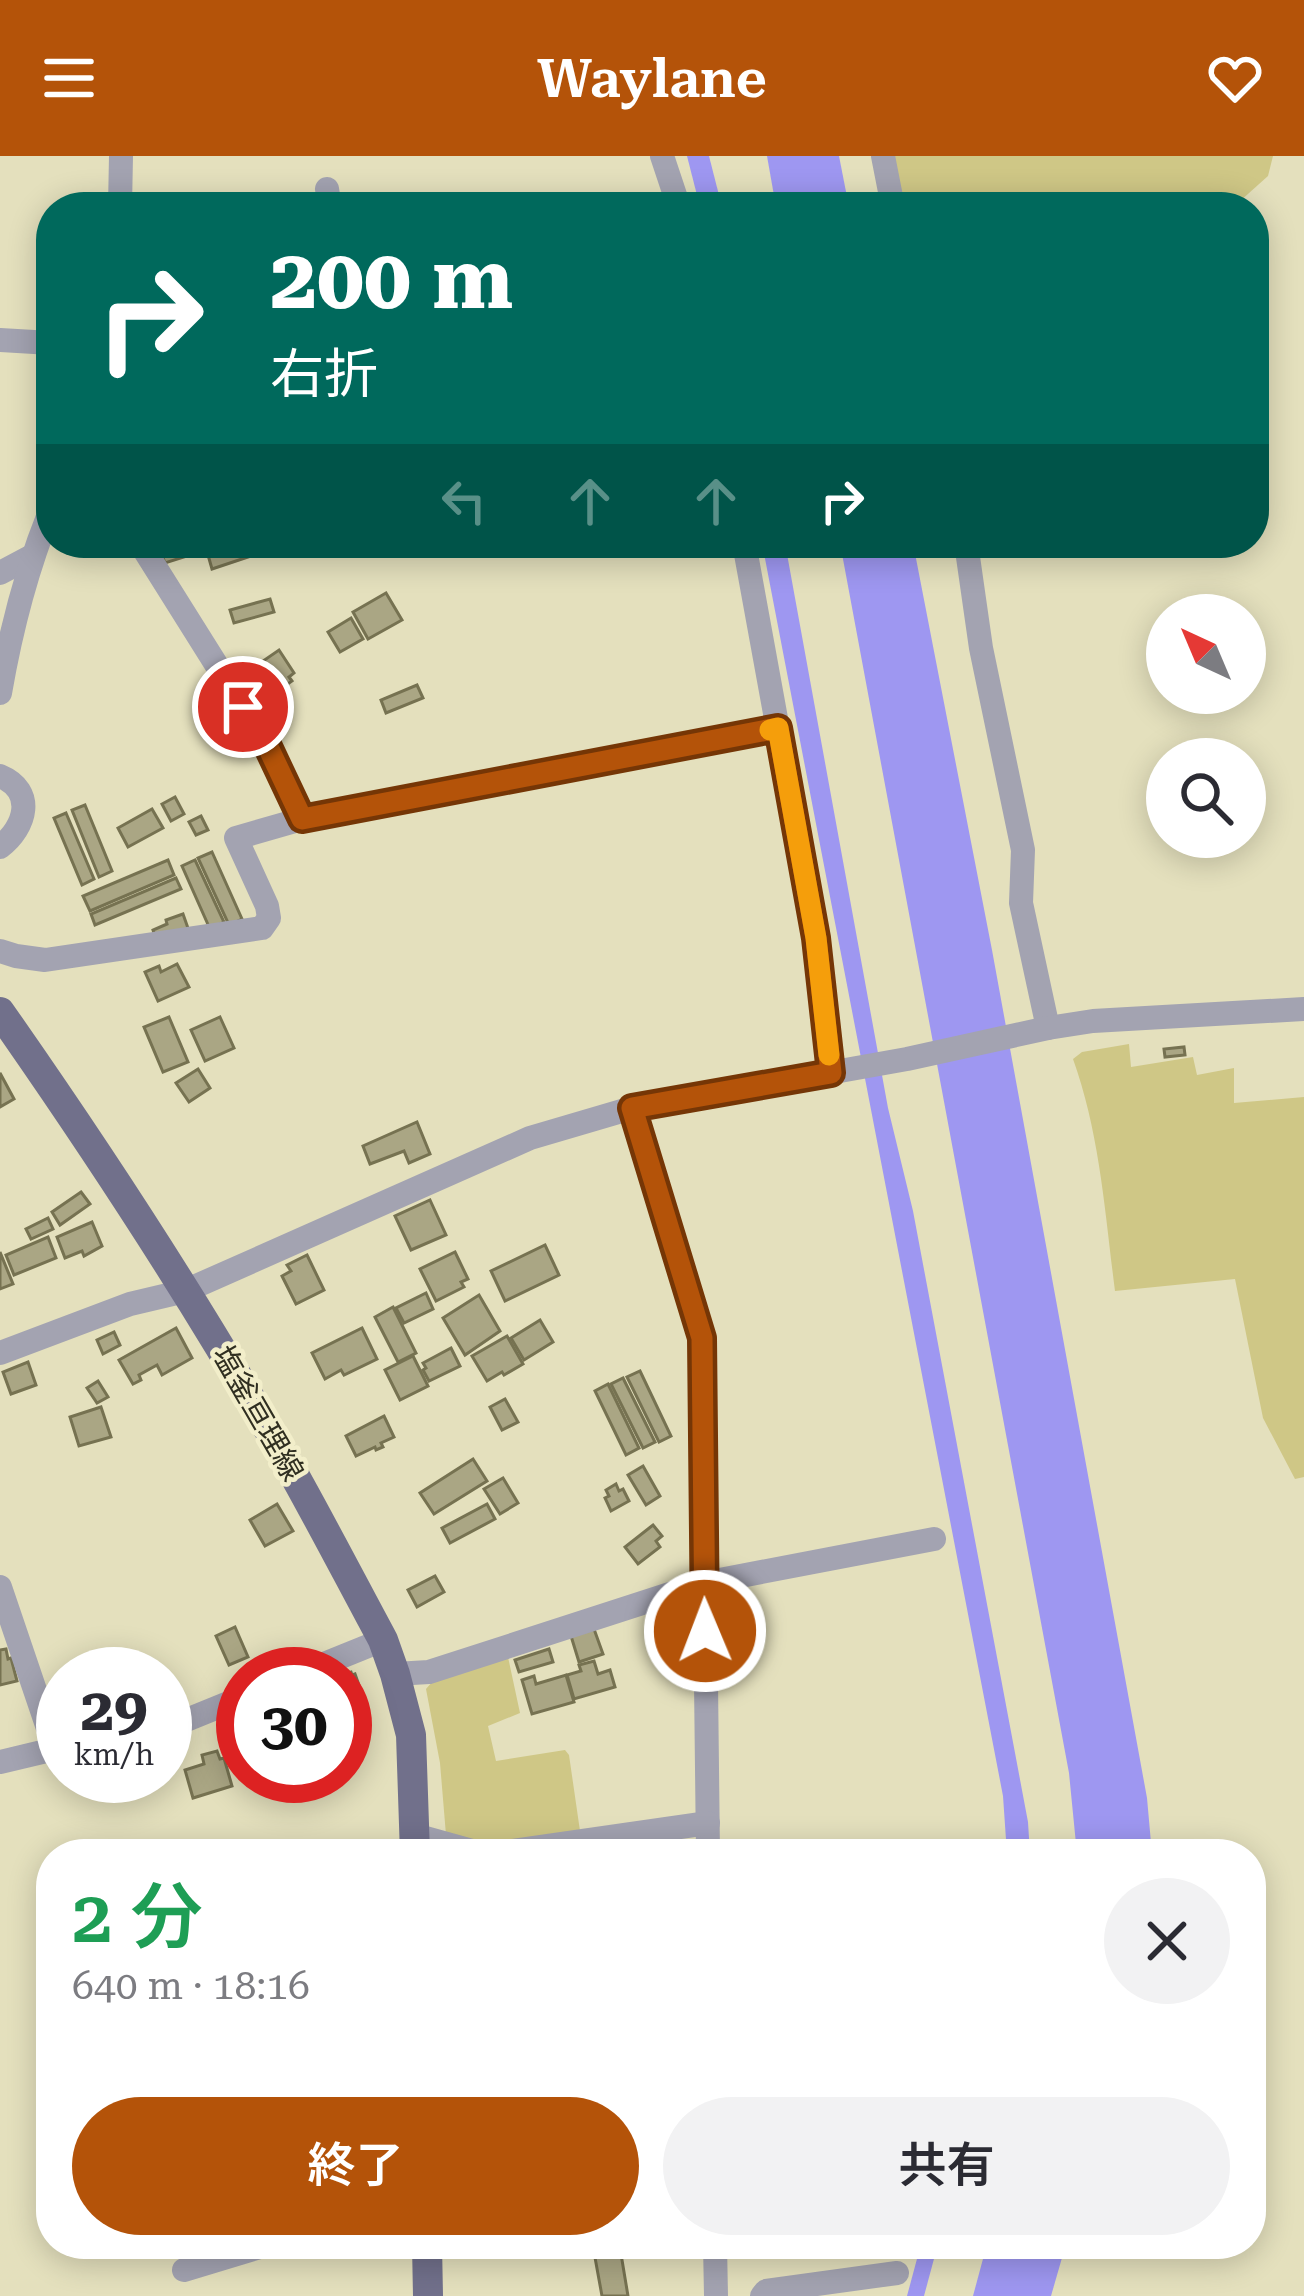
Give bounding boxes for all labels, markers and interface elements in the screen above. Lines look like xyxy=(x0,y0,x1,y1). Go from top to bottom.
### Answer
icon: menu xyxy=(36,45,102,111)
icon: heart xyxy=(1202,45,1268,111)
text: Waylane xyxy=(537,47,767,110)
text: 200 m xyxy=(270,230,513,328)
icon: right xyxy=(72,240,228,396)
text: 右折 xyxy=(270,343,378,406)
icon: left xyxy=(431,468,497,534)
icon: ahead xyxy=(557,468,623,534)
icon: ahead xyxy=(683,468,749,534)
icon: right xyxy=(809,468,875,534)
north arrow xyxy=(1146,594,1266,714)
map controls xyxy=(1146,594,1266,858)
pin xyxy=(192,656,294,758)
icon: arrive xyxy=(210,674,276,740)
button: search xyxy=(1146,738,1266,858)
street label: 塩釜亘理線 xyxy=(205,1339,311,1487)
position arrow xyxy=(642,1568,768,1694)
speed limit sign: 30 xyxy=(216,1647,372,1803)
text: 29 xyxy=(80,1674,148,1745)
text: km/h xyxy=(74,1737,154,1772)
text: 2 分 xyxy=(72,1875,203,1960)
button: close xyxy=(1104,1878,1230,2004)
text: 640 m · 18:16 xyxy=(72,1963,310,2009)
button: 終了 xyxy=(72,2097,639,2235)
button: 共有 xyxy=(663,2097,1230,2235)

